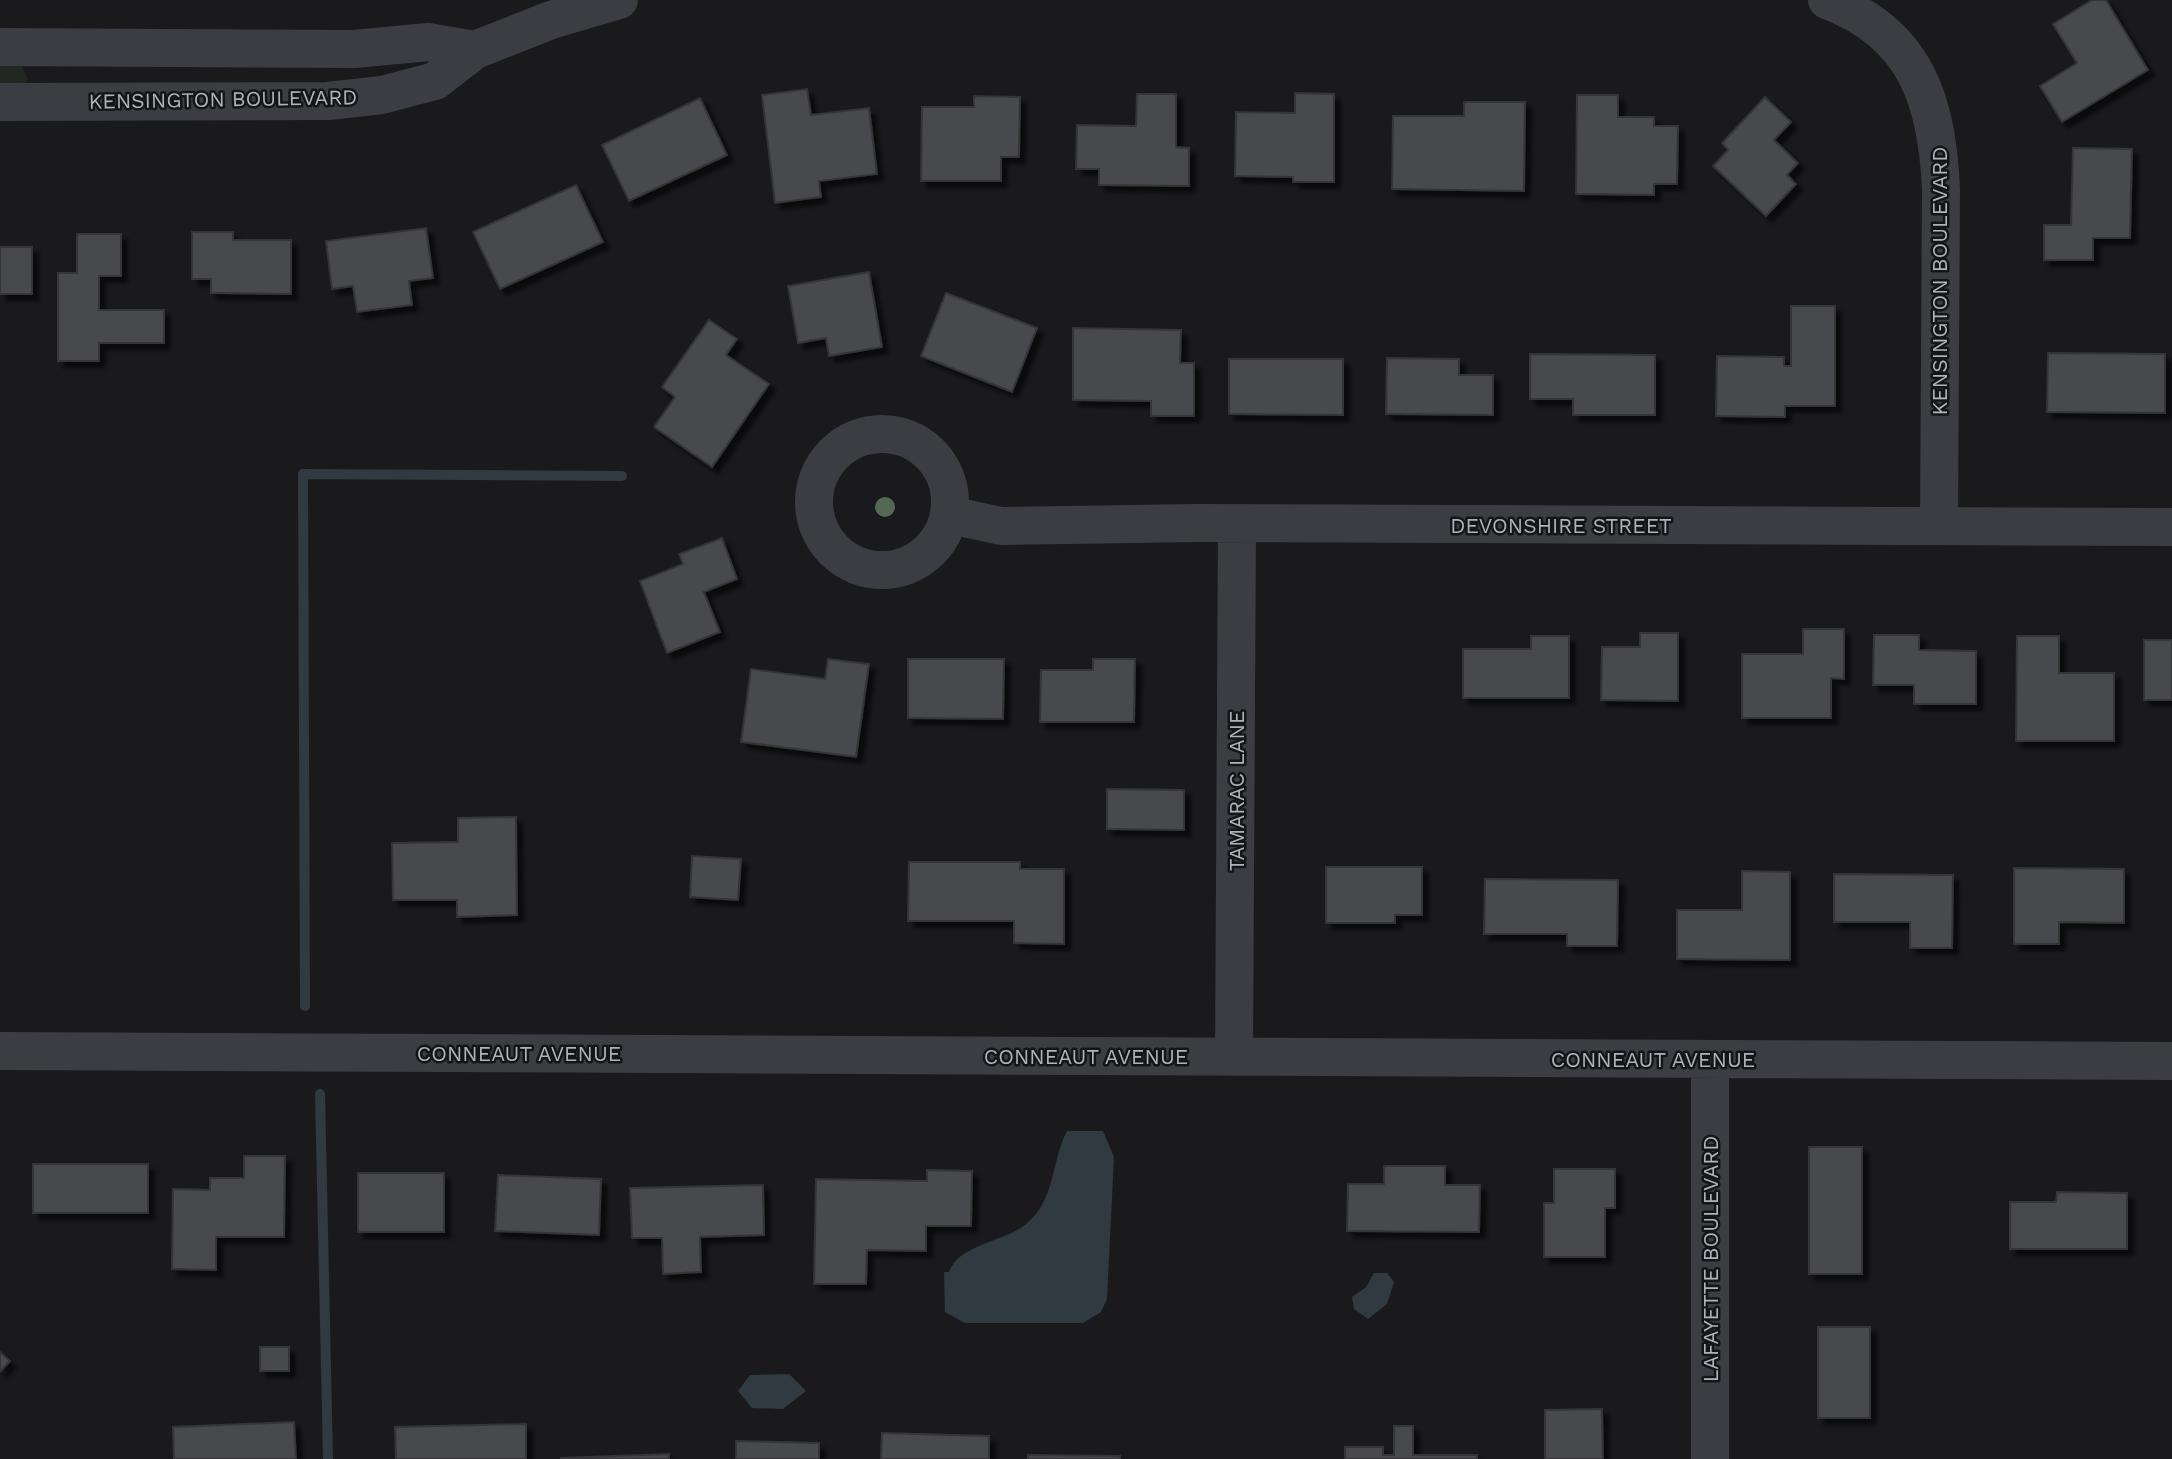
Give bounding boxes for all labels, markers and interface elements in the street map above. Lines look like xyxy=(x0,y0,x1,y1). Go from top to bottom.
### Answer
street label: KENSINGTON BOULEVARD xyxy=(88,84,358,114)
street label: KENSINGTON BOULEVARD xyxy=(1927,147,1952,415)
street label: DEVONSHIRE STREET xyxy=(1450,513,1672,538)
street label: TAMARAC LANE xyxy=(1224,711,1249,871)
street label: CONNEAUT AVENUE xyxy=(417,1041,621,1066)
street label: CONNEAUT AVENUE xyxy=(984,1044,1188,1069)
street label: CONNEAUT AVENUE xyxy=(1551,1047,1755,1072)
street label: LAFAYETTE BOULEVARD xyxy=(1698,1136,1723,1382)

